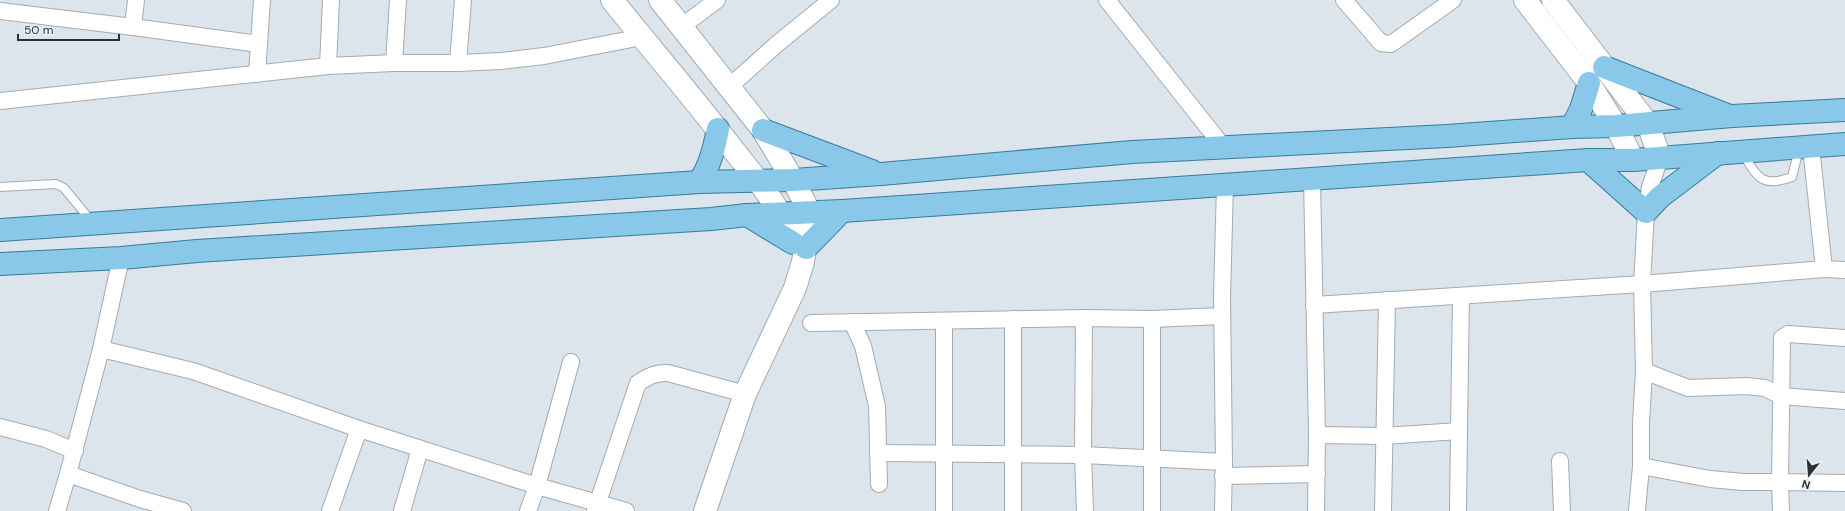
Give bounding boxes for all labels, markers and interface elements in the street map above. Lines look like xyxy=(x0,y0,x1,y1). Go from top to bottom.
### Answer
scale bar xyxy=(18,16,119,42)
text: 50 m xyxy=(24,22,53,38)
north arrow xyxy=(1789,455,1829,495)
text: N xyxy=(1800,477,1812,492)

